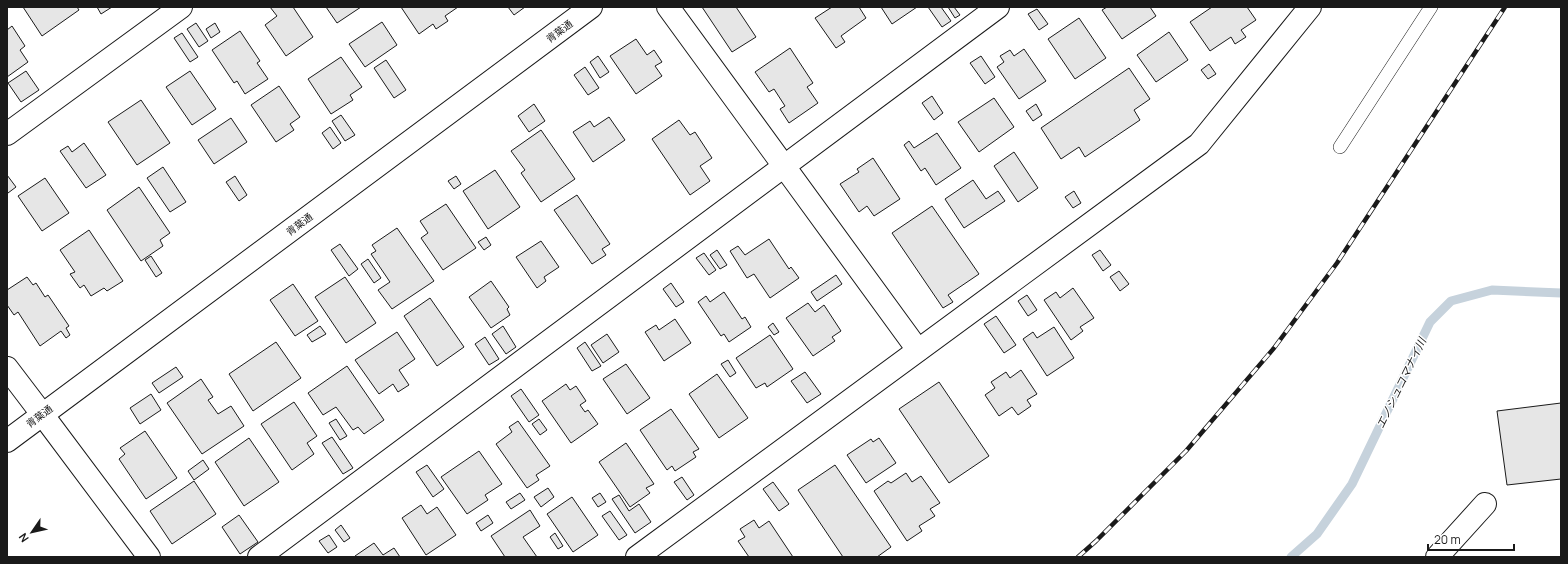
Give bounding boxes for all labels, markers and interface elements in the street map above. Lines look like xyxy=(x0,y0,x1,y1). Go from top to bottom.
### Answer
street label: 青葉通 xyxy=(543,16,575,46)
street label: 青葉通 xyxy=(283,209,315,239)
water label: エノシュコマナイ川 xyxy=(1372,334,1429,431)
street label: 青葉通 xyxy=(23,401,55,431)
north arrow xyxy=(12,512,52,552)
scale bar xyxy=(1428,526,1514,552)
text: N xyxy=(15,530,32,545)
text: 20 m xyxy=(1434,531,1461,548)

